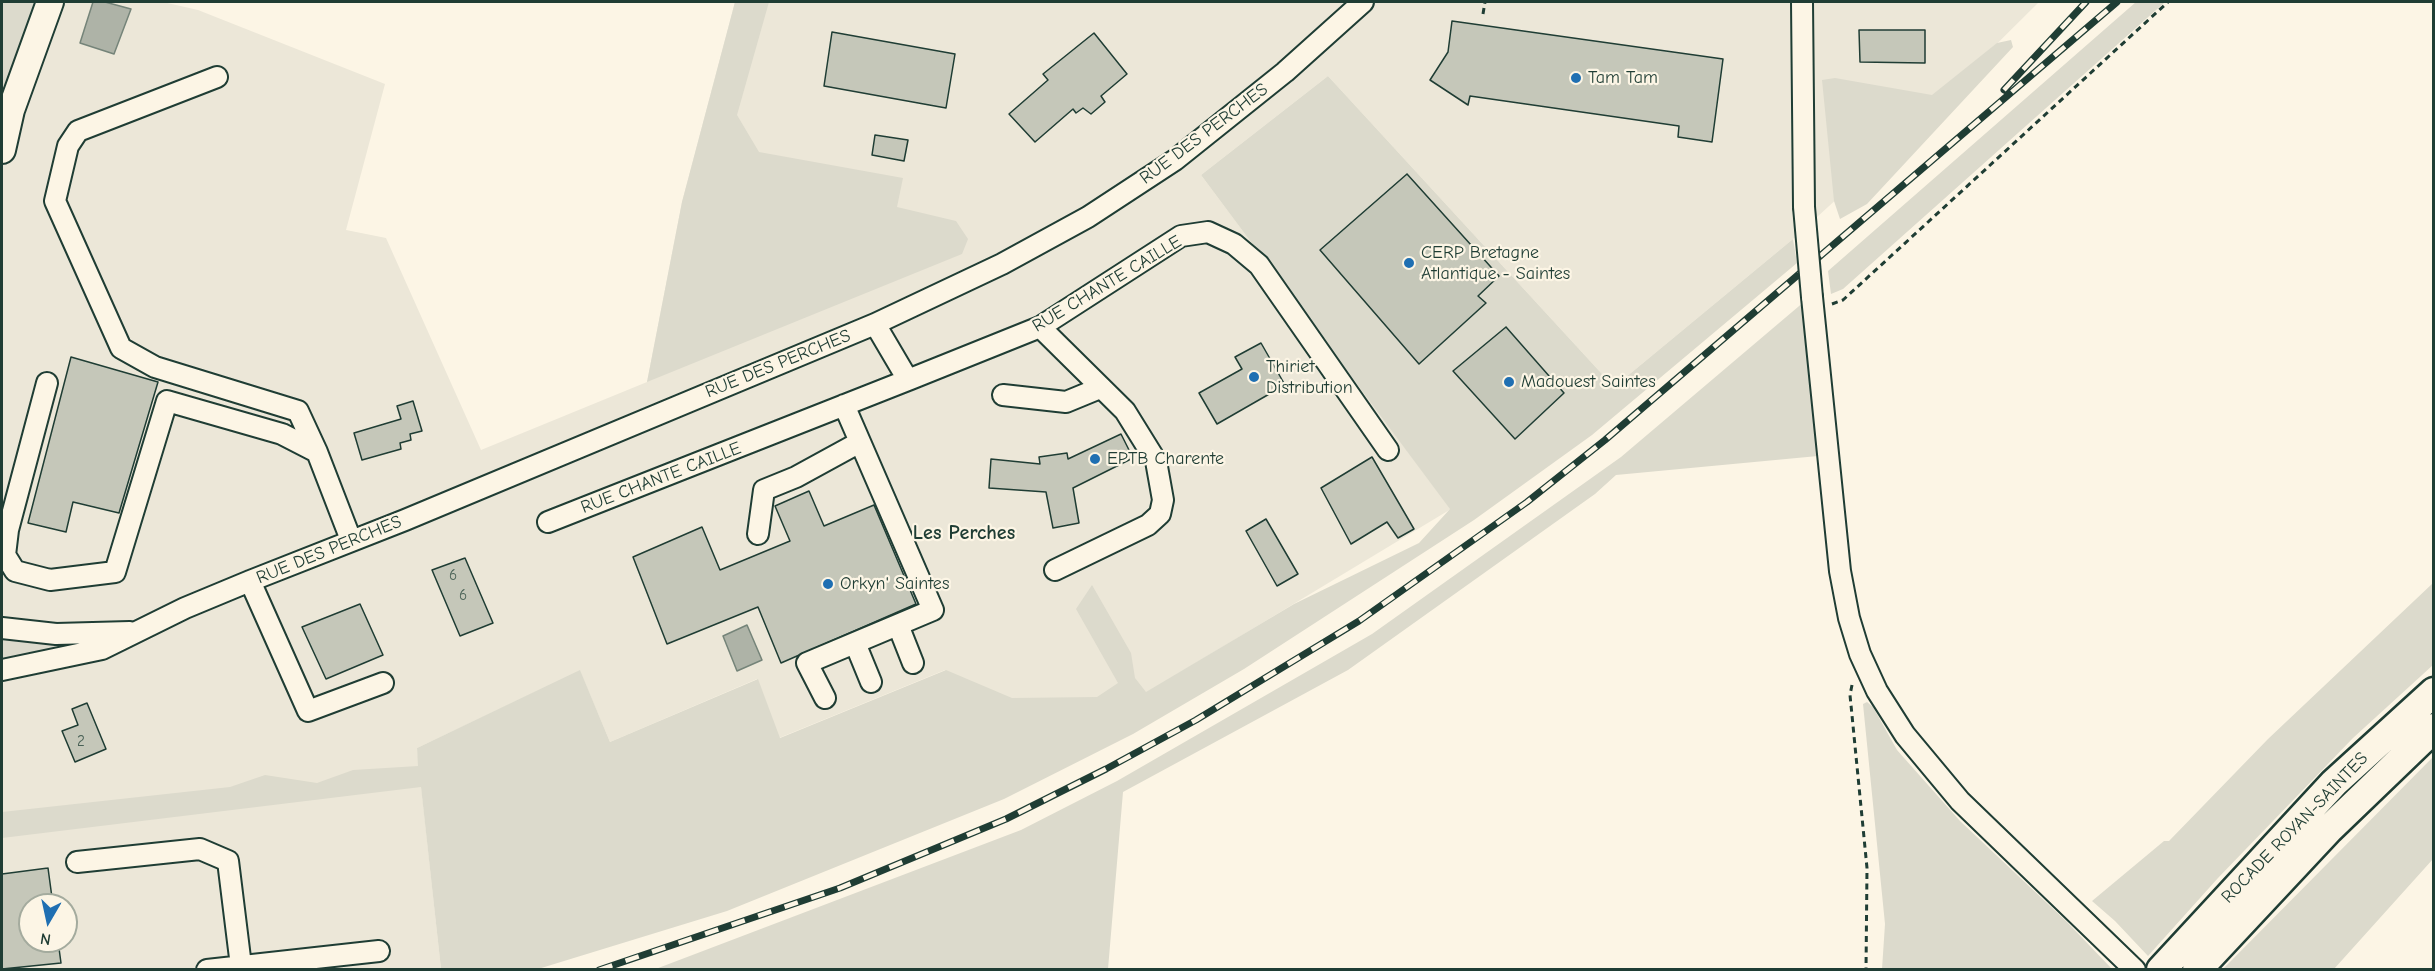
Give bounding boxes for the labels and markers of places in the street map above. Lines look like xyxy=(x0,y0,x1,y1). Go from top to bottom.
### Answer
place label: Tam Tam xyxy=(1588,67,1658,89)
marker: Tam Tam xyxy=(1569,71,1583,85)
place label: CERP Bretagne Atlantique - Saintes xyxy=(1421,242,1570,284)
marker: CERP Bretagne Atlantique - Saintes xyxy=(1402,256,1416,270)
place label: Thiriet Distribution xyxy=(1266,356,1353,398)
marker: Thiriet Distribution xyxy=(1247,370,1261,384)
place label: Madouest Saintes xyxy=(1521,371,1656,393)
marker: Madouest Saintes xyxy=(1502,375,1516,389)
place label: EPTB Charente xyxy=(1107,448,1224,470)
marker: EPTB Charente xyxy=(1088,452,1102,466)
place label: Orkyn' Saintes xyxy=(840,573,949,595)
marker: Orkyn' Saintes xyxy=(821,577,835,591)

